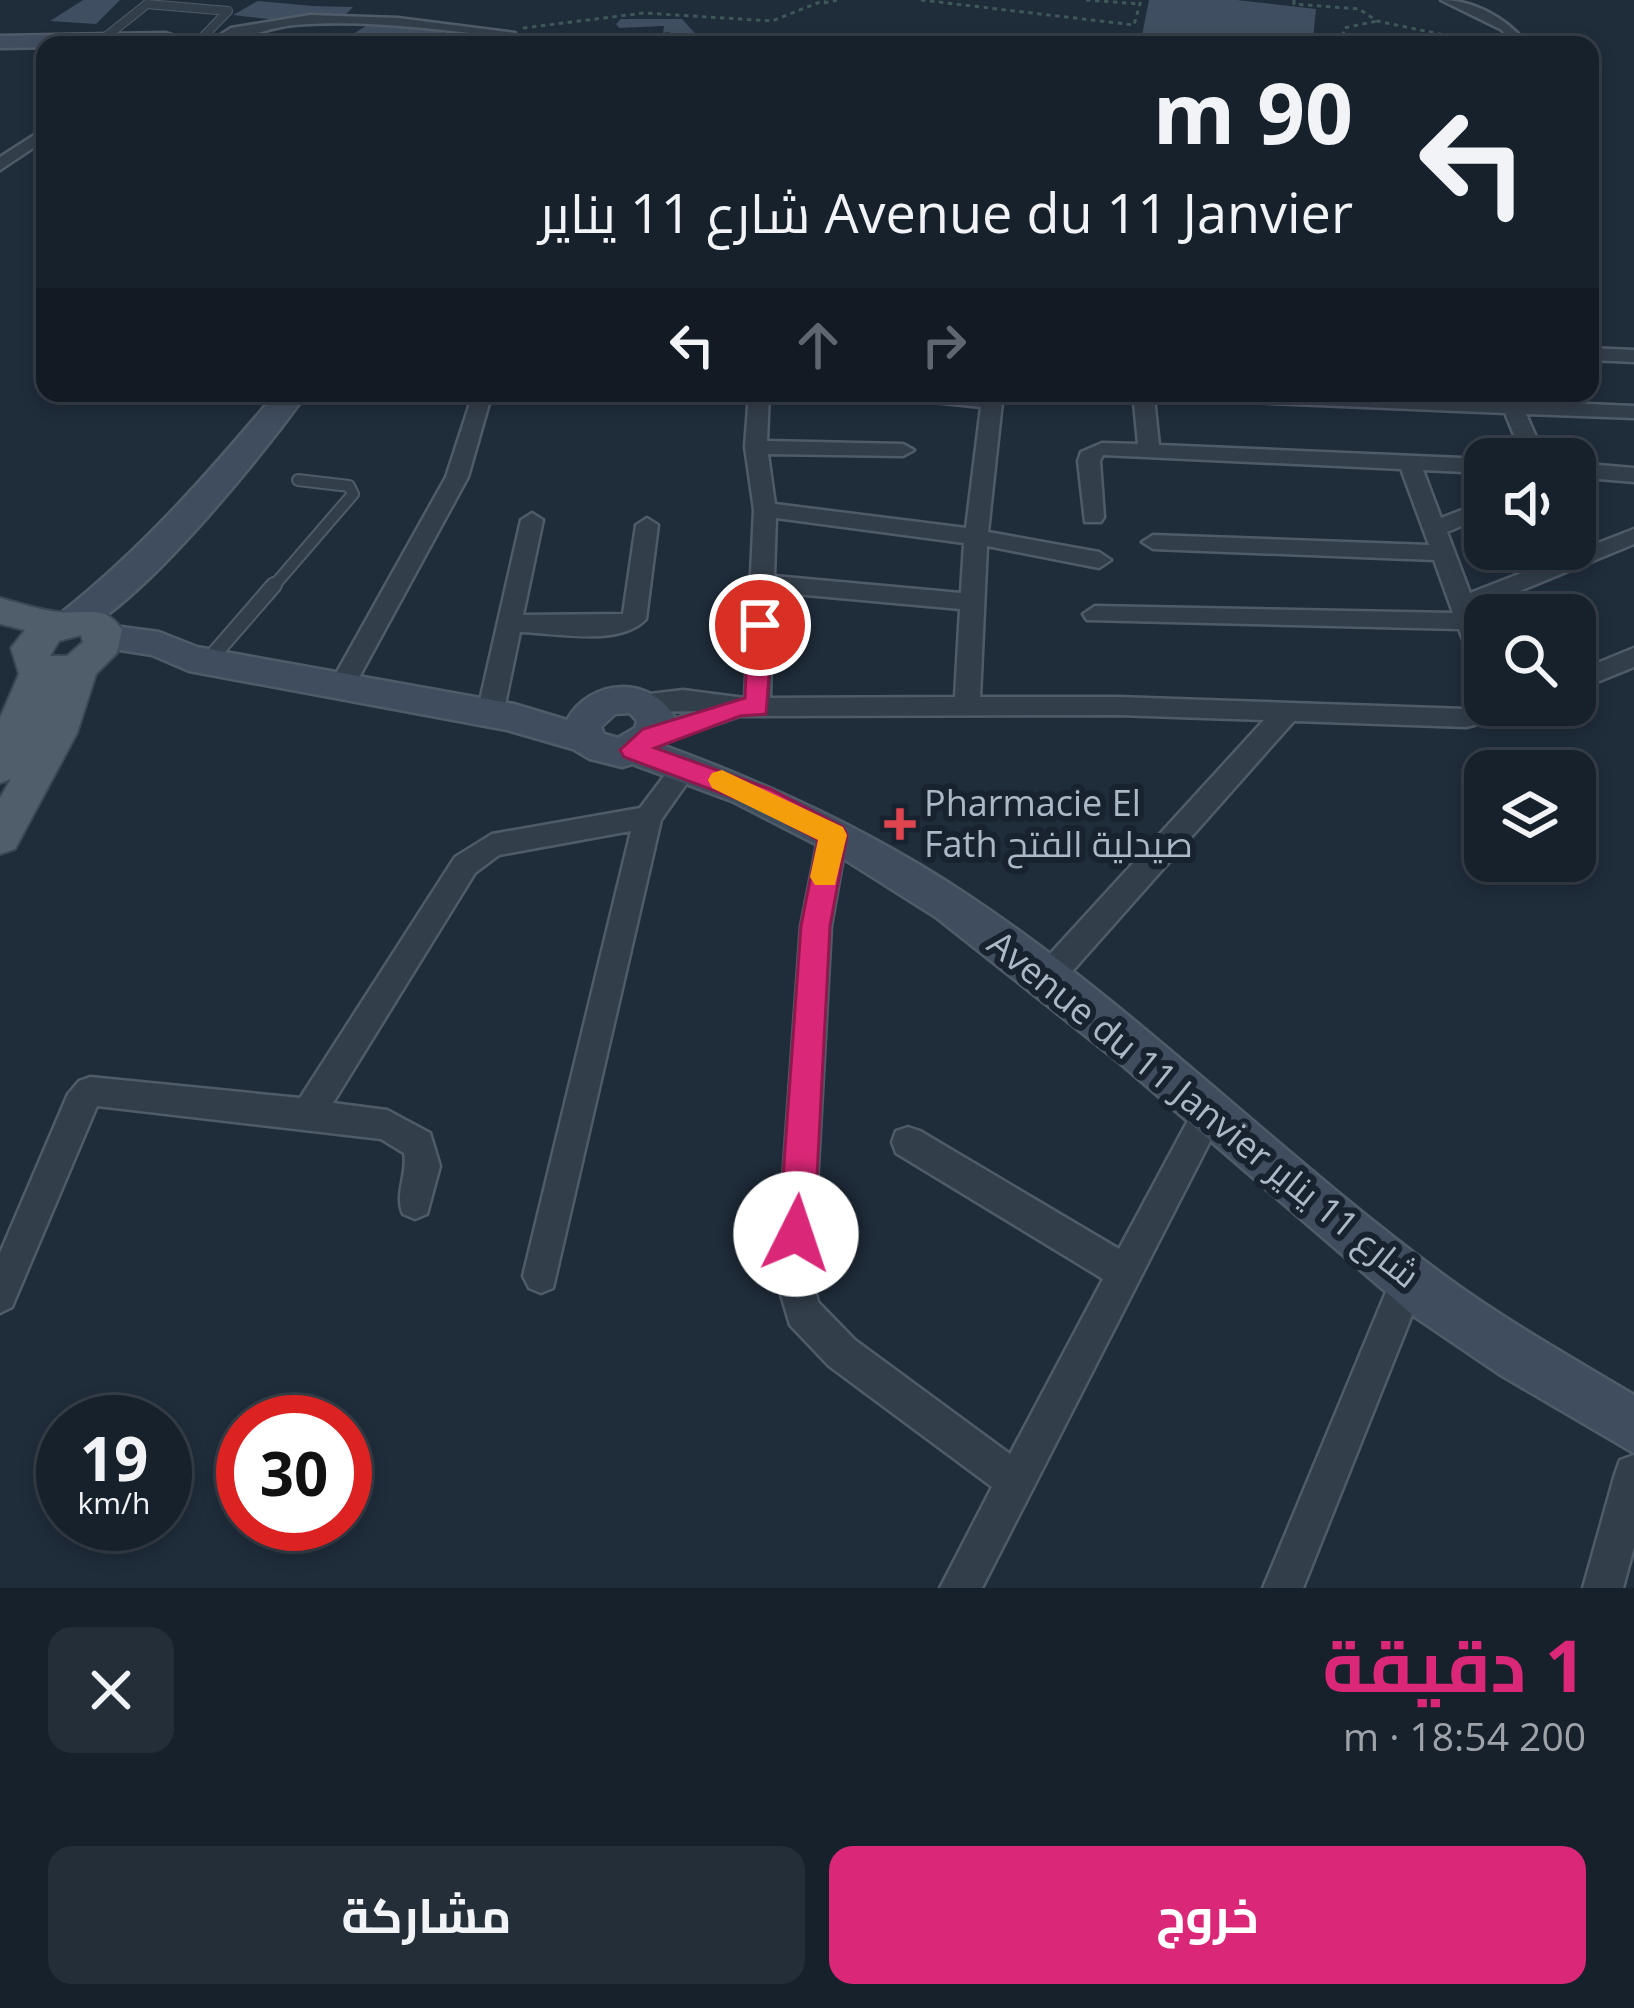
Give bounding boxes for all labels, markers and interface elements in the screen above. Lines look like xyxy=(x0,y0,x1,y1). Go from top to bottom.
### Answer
text: 90 m xyxy=(1153,54,1353,169)
icon: left xyxy=(1395,84,1551,240)
text: Avenue du 11 Janvier شارع 11 يناير xyxy=(539,175,1353,249)
icon: left xyxy=(659,312,725,378)
icon: ahead xyxy=(785,312,851,378)
icon: right xyxy=(911,312,977,378)
map controls xyxy=(1464,438,1596,882)
button: sound xyxy=(1464,438,1596,570)
pin xyxy=(709,574,811,676)
icon: arrive xyxy=(727,592,793,658)
button: search xyxy=(1464,594,1596,726)
button: layers xyxy=(1464,750,1596,882)
place label: Pharmacie El Fath صيدلية الفتح xyxy=(924,778,1193,869)
marker: Pharmacie El Fath صيدلية الفتح xyxy=(887,811,913,837)
street label: Avenue du 11 Janvier شارع 11 يناير xyxy=(977,919,1431,1299)
position arrow xyxy=(733,1171,859,1297)
speed limit sign: 30 xyxy=(216,1395,372,1551)
text: 19 xyxy=(80,1417,148,1499)
text: km/h xyxy=(78,1482,150,1523)
text: 1 دقيقة xyxy=(1323,1615,1586,1713)
button: close xyxy=(48,1627,174,1753)
text: 200 m · 18:54 xyxy=(1343,1709,1586,1762)
button: مشاركة xyxy=(48,1846,805,1984)
button: خروج xyxy=(829,1846,1586,1984)

